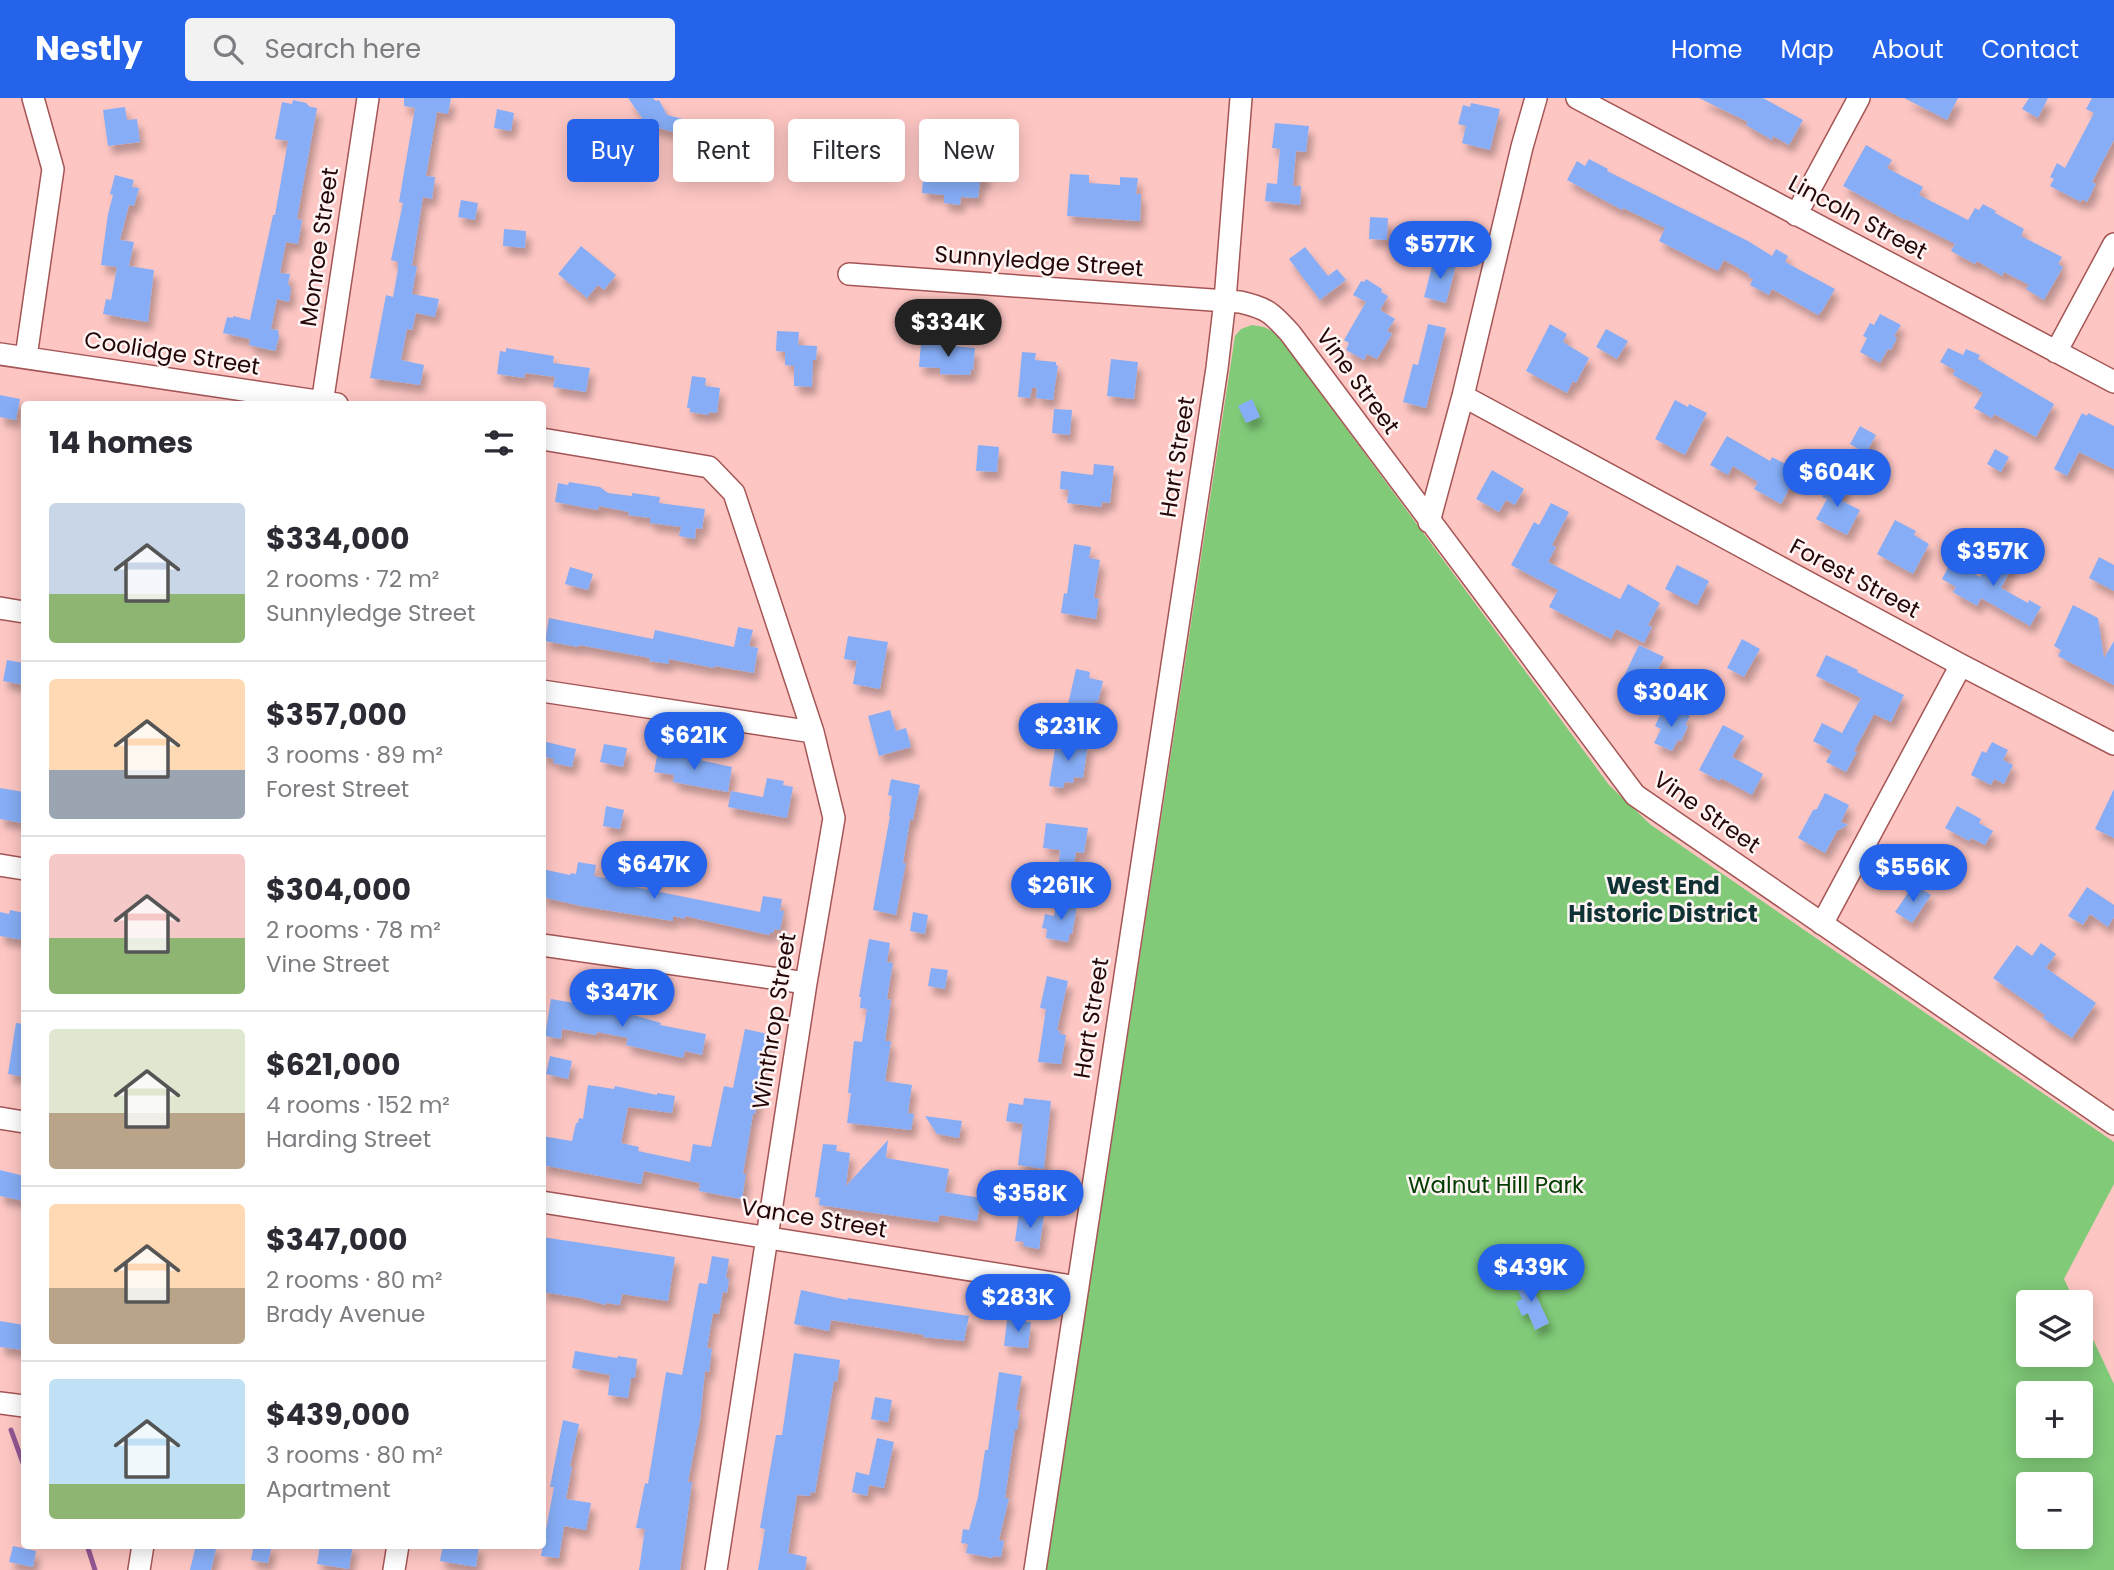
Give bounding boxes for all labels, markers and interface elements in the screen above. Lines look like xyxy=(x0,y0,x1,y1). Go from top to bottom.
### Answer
search box xyxy=(185,18,675,81)
text: Nestly xyxy=(35,25,143,72)
icon: search xyxy=(209,30,247,68)
text: Search here xyxy=(265,31,421,67)
text: Home xyxy=(1671,33,1743,66)
text: Map xyxy=(1781,33,1834,66)
text: About xyxy=(1872,33,1943,66)
text: Contact xyxy=(1981,33,2079,66)
chip: Buy xyxy=(567,119,659,182)
chip: Rent xyxy=(673,119,774,182)
chip: Filters xyxy=(788,119,905,182)
chip: New xyxy=(919,119,1019,182)
street label: Monroe Street xyxy=(292,165,346,329)
street label: Lincoln Street xyxy=(1783,167,1933,267)
pin: $577K xyxy=(1391,222,1489,281)
text: $577K xyxy=(1405,228,1475,260)
street label: Sunnyledge Street xyxy=(933,238,1145,284)
pin: $334K xyxy=(899,300,997,359)
text: $334K xyxy=(911,306,985,338)
street label: Vine Street xyxy=(1309,322,1407,440)
street label: Coolidge Street xyxy=(82,323,262,383)
street label: Hart Street xyxy=(1152,394,1202,520)
text: 14 homes xyxy=(49,421,193,464)
icon: filters xyxy=(480,424,518,462)
pin: $604K xyxy=(1788,450,1886,509)
text: $604K xyxy=(1799,456,1875,488)
text: $334,000 xyxy=(266,517,410,560)
pin: $357K xyxy=(1944,528,2042,588)
street label: Forest Street xyxy=(1784,530,1926,626)
icon: home xyxy=(105,531,189,615)
text: $357K xyxy=(1957,535,2029,567)
text: 2 rooms · 72 m² xyxy=(266,563,439,595)
text: Sunnyledge Street xyxy=(266,597,475,629)
pin: $304K xyxy=(1622,670,1720,729)
text: $304K xyxy=(1633,676,1709,708)
text: $357,000 xyxy=(266,693,407,736)
pin: $231K xyxy=(1019,704,1117,763)
icon: home xyxy=(105,707,189,791)
text: $231K xyxy=(1035,710,1101,742)
pin: $621K xyxy=(645,712,743,772)
text: $621K xyxy=(660,719,728,751)
text: 3 rooms · 89 m² xyxy=(266,739,443,771)
street label: Vine Street xyxy=(1647,763,1767,861)
text: Forest Street xyxy=(266,773,409,805)
pin: $647K xyxy=(605,842,703,901)
pin: $556K xyxy=(1864,844,1962,904)
text: $647K xyxy=(617,848,691,880)
text: $556K xyxy=(1875,851,1951,883)
pin: $261K xyxy=(1012,862,1110,922)
text: $304,000 xyxy=(266,868,411,911)
text: $261K xyxy=(1027,869,1095,901)
district label: West End Historic District xyxy=(1568,869,1758,930)
icon: home xyxy=(105,882,189,966)
text: 2 rooms · 78 m² xyxy=(266,914,441,946)
street label: Winthrop Street xyxy=(744,930,804,1112)
text: Vine Street xyxy=(266,948,390,980)
street label: Hart Street xyxy=(1066,955,1116,1081)
pin: $347K xyxy=(573,970,671,1029)
text: $347K xyxy=(586,976,658,1008)
text: $621,000 xyxy=(266,1043,401,1086)
icon: home xyxy=(105,1057,189,1141)
text: 4 rooms · 152 m² xyxy=(266,1089,450,1121)
text: Harding Street xyxy=(266,1123,431,1155)
park label: Walnut Hill Park xyxy=(1408,1169,1584,1201)
pin: $358K xyxy=(981,1170,1079,1230)
text: $358K xyxy=(993,1177,1067,1209)
street label: Vance Street xyxy=(739,1191,889,1245)
text: $347,000 xyxy=(266,1218,408,1261)
icon: home xyxy=(105,1232,189,1316)
pin: $439K xyxy=(1482,1244,1580,1304)
text: $439K xyxy=(1494,1251,1568,1283)
text: 2 rooms · 80 m² xyxy=(266,1264,443,1296)
pin: $283K xyxy=(969,1274,1067,1334)
text: $283K xyxy=(981,1281,1055,1313)
map controls xyxy=(2016,1290,2093,1549)
button: layers xyxy=(2016,1290,2093,1367)
text: Brady Avenue xyxy=(266,1298,425,1330)
button: + xyxy=(2016,1381,2093,1458)
text: $439,000 xyxy=(266,1393,410,1436)
icon: home xyxy=(105,1407,189,1491)
text: 3 rooms · 80 m² xyxy=(266,1439,443,1471)
button: − xyxy=(2016,1472,2093,1549)
text: Apartment xyxy=(266,1473,391,1505)

